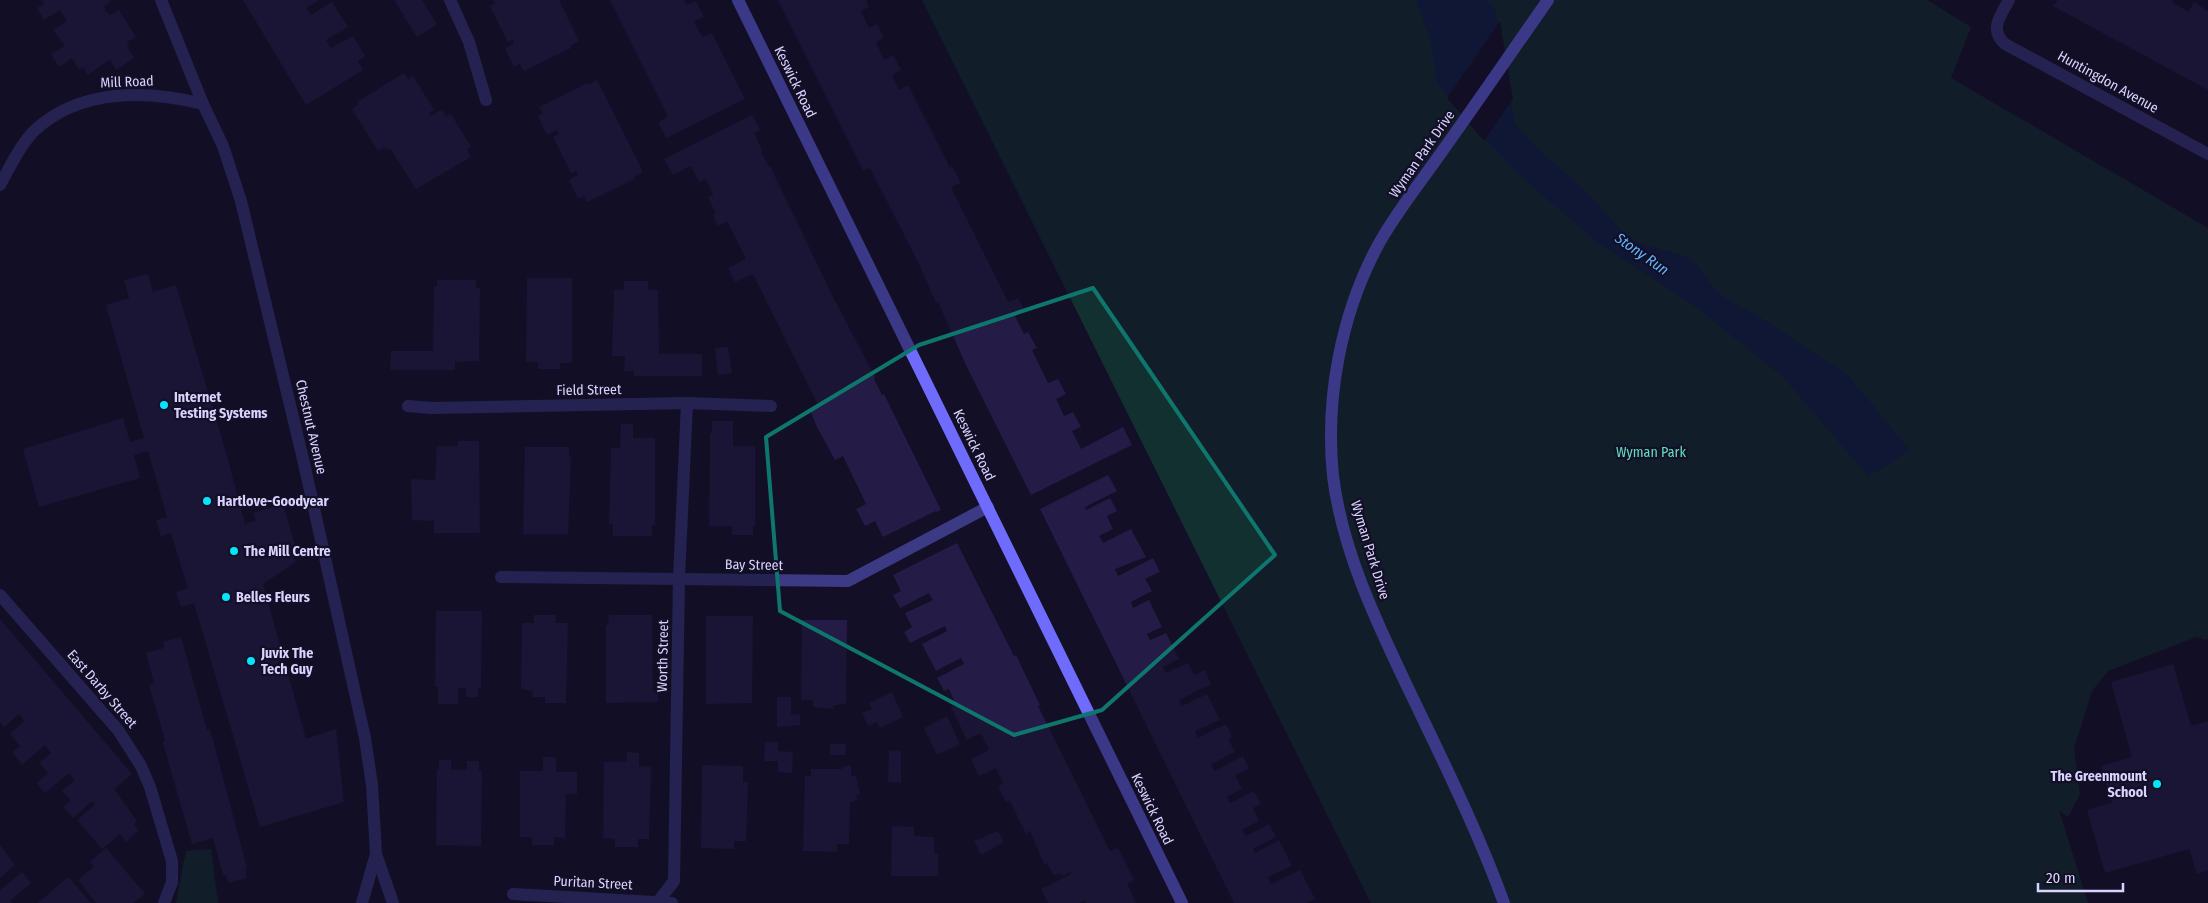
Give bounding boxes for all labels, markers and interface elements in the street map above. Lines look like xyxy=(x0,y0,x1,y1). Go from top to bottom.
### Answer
street label: Keswick Road xyxy=(770,43,820,121)
street label: Huntingdon Avenue xyxy=(2055,47,2161,117)
street label: Mill Road xyxy=(100,73,154,91)
street label: Wyman Park Drive xyxy=(1386,107,1458,201)
water label: Stony Run xyxy=(1611,228,1672,279)
street label: Chestnut Avenue xyxy=(292,378,330,476)
street label: Field Street xyxy=(556,381,622,399)
place label: Internet Testing Systems xyxy=(174,389,267,422)
marker: Internet Testing Systems xyxy=(158,399,170,411)
street label: Keswick Road xyxy=(949,406,999,484)
park label: Wyman Park xyxy=(1616,444,1686,461)
place label: Hartlove-Goodyear xyxy=(217,493,330,510)
marker: Hartlove-Goodyear xyxy=(201,495,213,507)
street label: Wyman Park Drive xyxy=(1347,498,1393,602)
place label: The Mill Centre xyxy=(244,543,331,560)
marker: The Mill Centre xyxy=(228,545,240,557)
street label: Bay Street xyxy=(725,556,784,574)
place label: Belles Fleurs xyxy=(236,589,310,606)
marker: Belles Fleurs xyxy=(220,591,232,603)
street label: Worth Street xyxy=(654,619,672,692)
place label: Juvix The Tech Guy xyxy=(260,645,313,678)
street label: East Darby Street xyxy=(63,646,141,732)
marker: Juvix The Tech Guy xyxy=(245,655,257,667)
place label: The Greenmount School xyxy=(2051,768,2148,801)
street label: Keswick Road xyxy=(1127,770,1177,848)
marker: The Greenmount School xyxy=(2151,778,2163,790)
scale bar xyxy=(2038,860,2123,892)
text: 20 m xyxy=(2046,869,2076,887)
street label: Puritan Street xyxy=(553,872,633,894)

